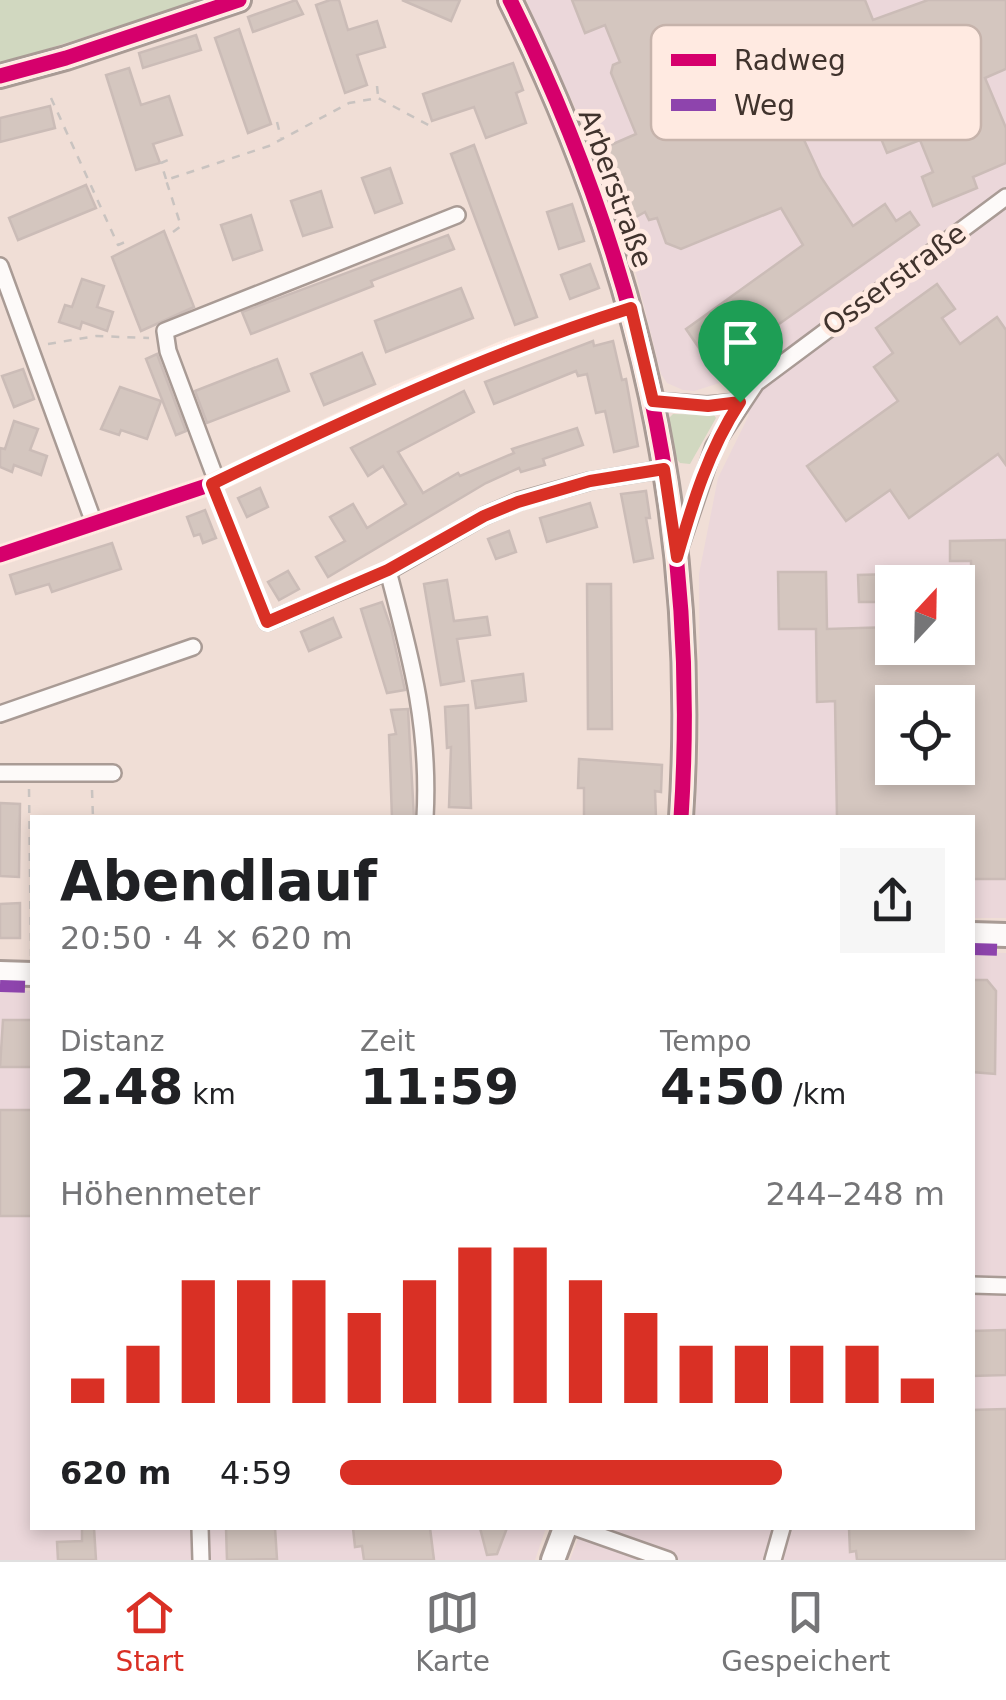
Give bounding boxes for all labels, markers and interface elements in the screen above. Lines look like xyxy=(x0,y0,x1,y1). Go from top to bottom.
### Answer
legend xyxy=(651,25,981,140)
text: Radweg xyxy=(734,44,846,77)
text: Weg xyxy=(734,89,795,122)
street label: Arberstraße xyxy=(572,104,659,272)
street label: Osserstraße xyxy=(816,216,972,342)
pin xyxy=(698,300,783,403)
icon: arrive xyxy=(713,315,768,370)
north arrow xyxy=(875,565,975,665)
map controls xyxy=(875,565,975,785)
button: locate xyxy=(875,685,975,785)
button: share xyxy=(840,848,945,953)
text: Abendlauf xyxy=(60,849,377,913)
text: 20:50 · 4 × 620 m xyxy=(60,919,353,957)
text: Distanz xyxy=(60,1025,165,1058)
text: Zeit xyxy=(360,1025,415,1058)
text: Tempo xyxy=(660,1025,752,1058)
text: 2.48 xyxy=(60,1058,183,1116)
text: 11:59 xyxy=(360,1058,519,1116)
text: 4:50 xyxy=(660,1058,784,1116)
text: km xyxy=(183,1078,236,1111)
text: /km xyxy=(784,1078,846,1111)
text: Höhenmeter xyxy=(60,1175,260,1213)
text: 244–248 m xyxy=(766,1175,945,1213)
text: 620 m xyxy=(60,1454,171,1492)
text: 4:59 xyxy=(220,1454,292,1492)
tab: Start xyxy=(116,1585,184,1678)
tab: Karte xyxy=(415,1585,490,1678)
tab: Gespeichert xyxy=(721,1585,890,1678)

